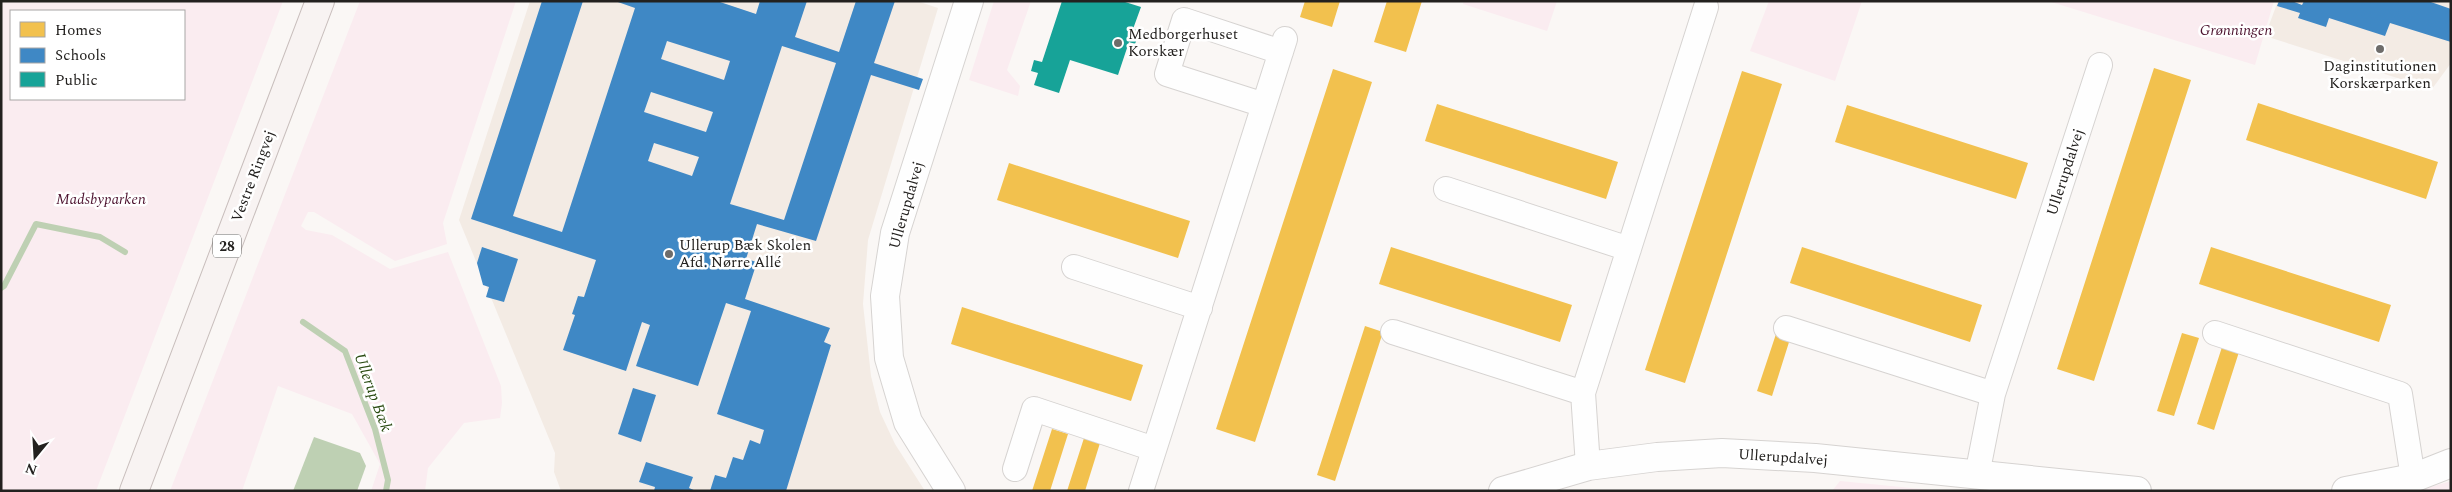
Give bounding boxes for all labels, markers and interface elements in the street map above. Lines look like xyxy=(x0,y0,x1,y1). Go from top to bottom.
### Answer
legend xyxy=(10,10,185,100)
text: Homes xyxy=(55,19,102,42)
park label: Grønningen xyxy=(2200,19,2272,42)
place label: Medborgerhuset Korskær xyxy=(1128,23,1238,63)
marker: Medborgerhuset Korskær xyxy=(1112,37,1124,49)
marker: Daginstitutionen Korskærparken xyxy=(2374,43,2386,55)
text: Schools xyxy=(55,44,106,67)
place label: Daginstitutionen Korskærparken xyxy=(2323,55,2437,95)
text: Public xyxy=(55,69,98,92)
street label: Ullerupdalvej xyxy=(2041,126,2090,219)
street label: Vestre Ringvej xyxy=(225,127,282,226)
street label: Ullerupdalvej xyxy=(883,159,930,252)
park label: Madsbyparken xyxy=(56,188,146,211)
place label: Ullerup Bæk Skolen Afd. Nørre Allé xyxy=(679,234,812,274)
road number: 28 xyxy=(213,235,241,258)
marker: Ullerup Bæk Skolen Afd. Nørre Allé xyxy=(663,248,675,260)
water label: Ullerup Bæk xyxy=(348,350,399,436)
north arrow xyxy=(10,432,60,482)
street label: Ullerupdalvej xyxy=(1737,443,1829,472)
text: N xyxy=(22,457,40,481)

